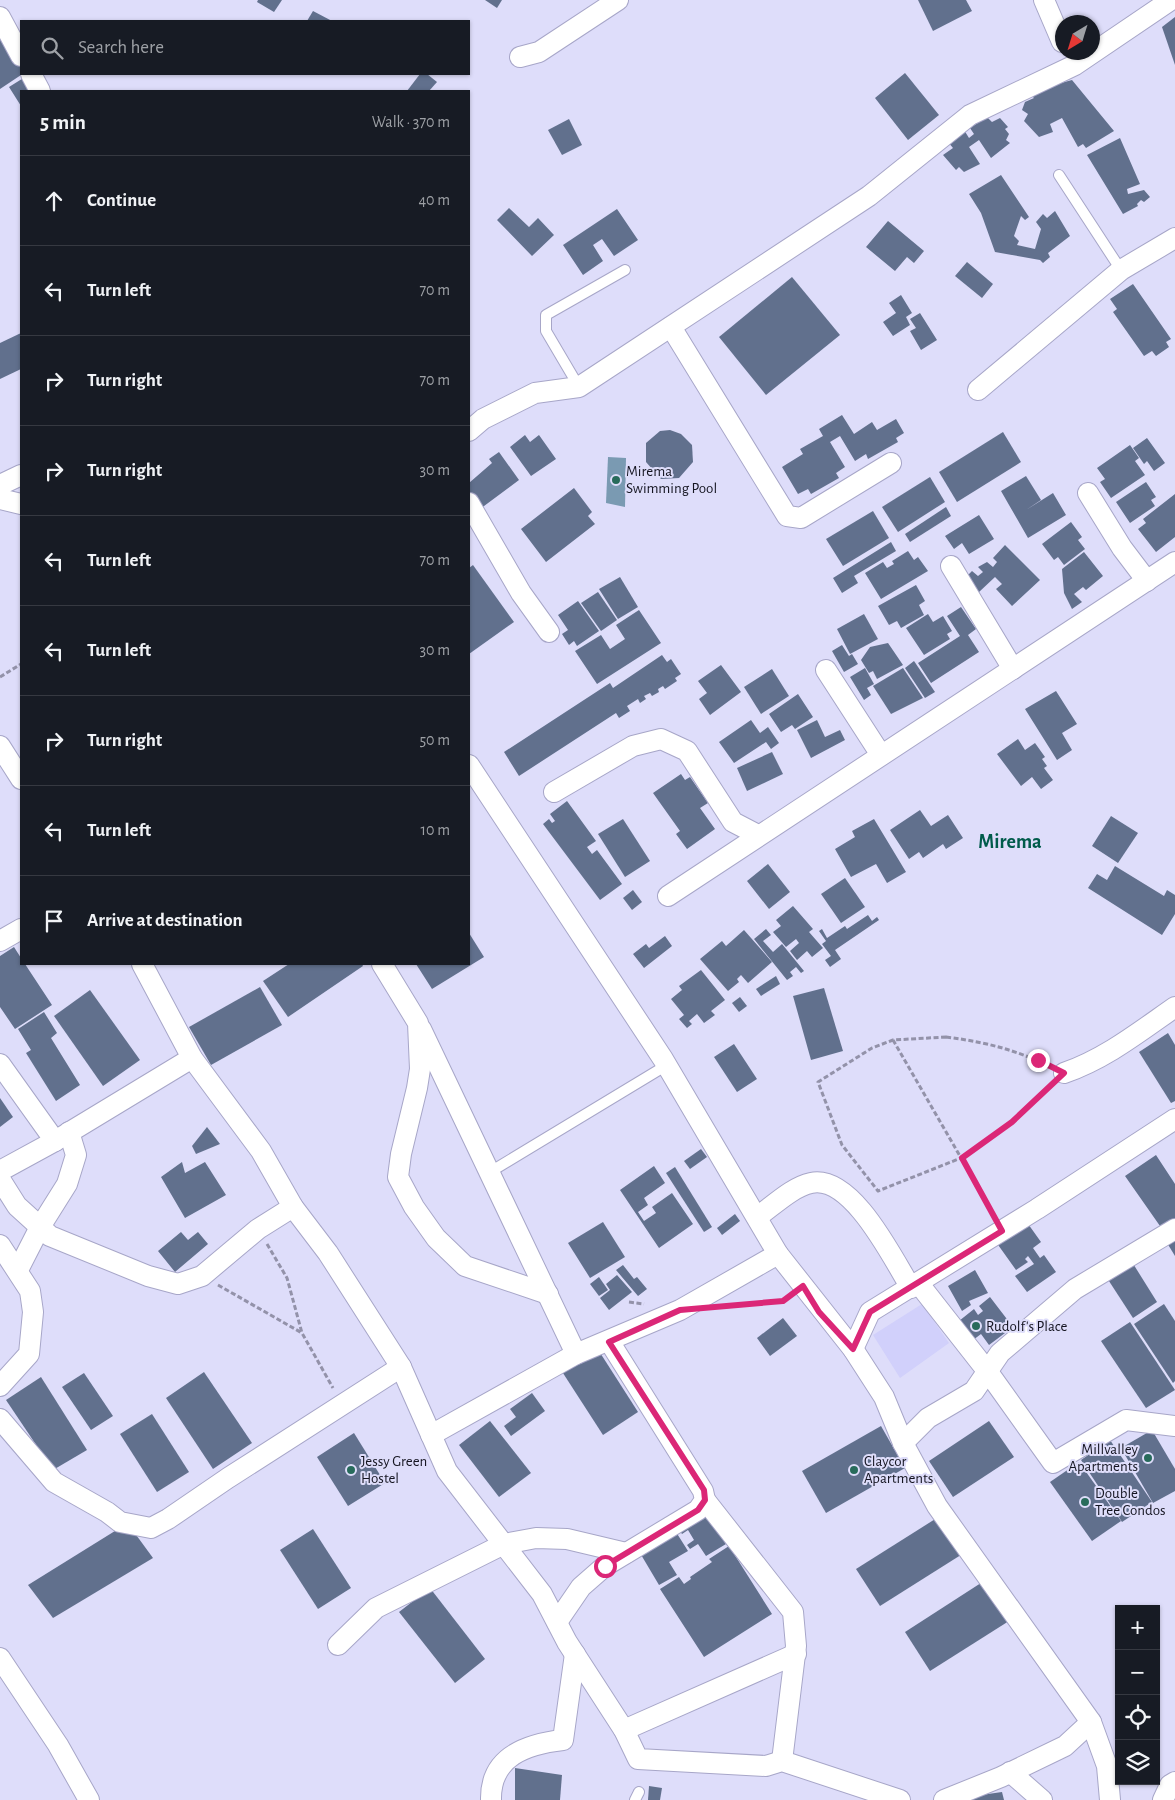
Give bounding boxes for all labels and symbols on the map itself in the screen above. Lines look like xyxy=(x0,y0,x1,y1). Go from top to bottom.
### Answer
north arrow xyxy=(1055,15,1100,60)
place label: Mirema Swimming Pool xyxy=(626,464,717,496)
marker: Mirema Swimming Pool xyxy=(610,474,622,486)
district label: Mirema xyxy=(978,832,1042,852)
route end xyxy=(1027,1049,1050,1072)
place label: Rudolf's Place xyxy=(986,1319,1068,1334)
marker: Rudolf's Place xyxy=(970,1320,982,1332)
place label: Millvalley Apartments xyxy=(1069,1442,1139,1474)
marker: Millvalley Apartments xyxy=(1142,1452,1154,1464)
place label: Jessy Green Hostel xyxy=(361,1454,427,1486)
place label: Claycor Apartments xyxy=(864,1454,933,1486)
marker: Jessy Green Hostel xyxy=(345,1464,357,1476)
marker: Claycor Apartments xyxy=(848,1464,860,1476)
place label: Double Tree Condos xyxy=(1095,1486,1166,1518)
marker: Double Tree Condos xyxy=(1079,1496,1091,1508)
route start xyxy=(594,1555,617,1578)

